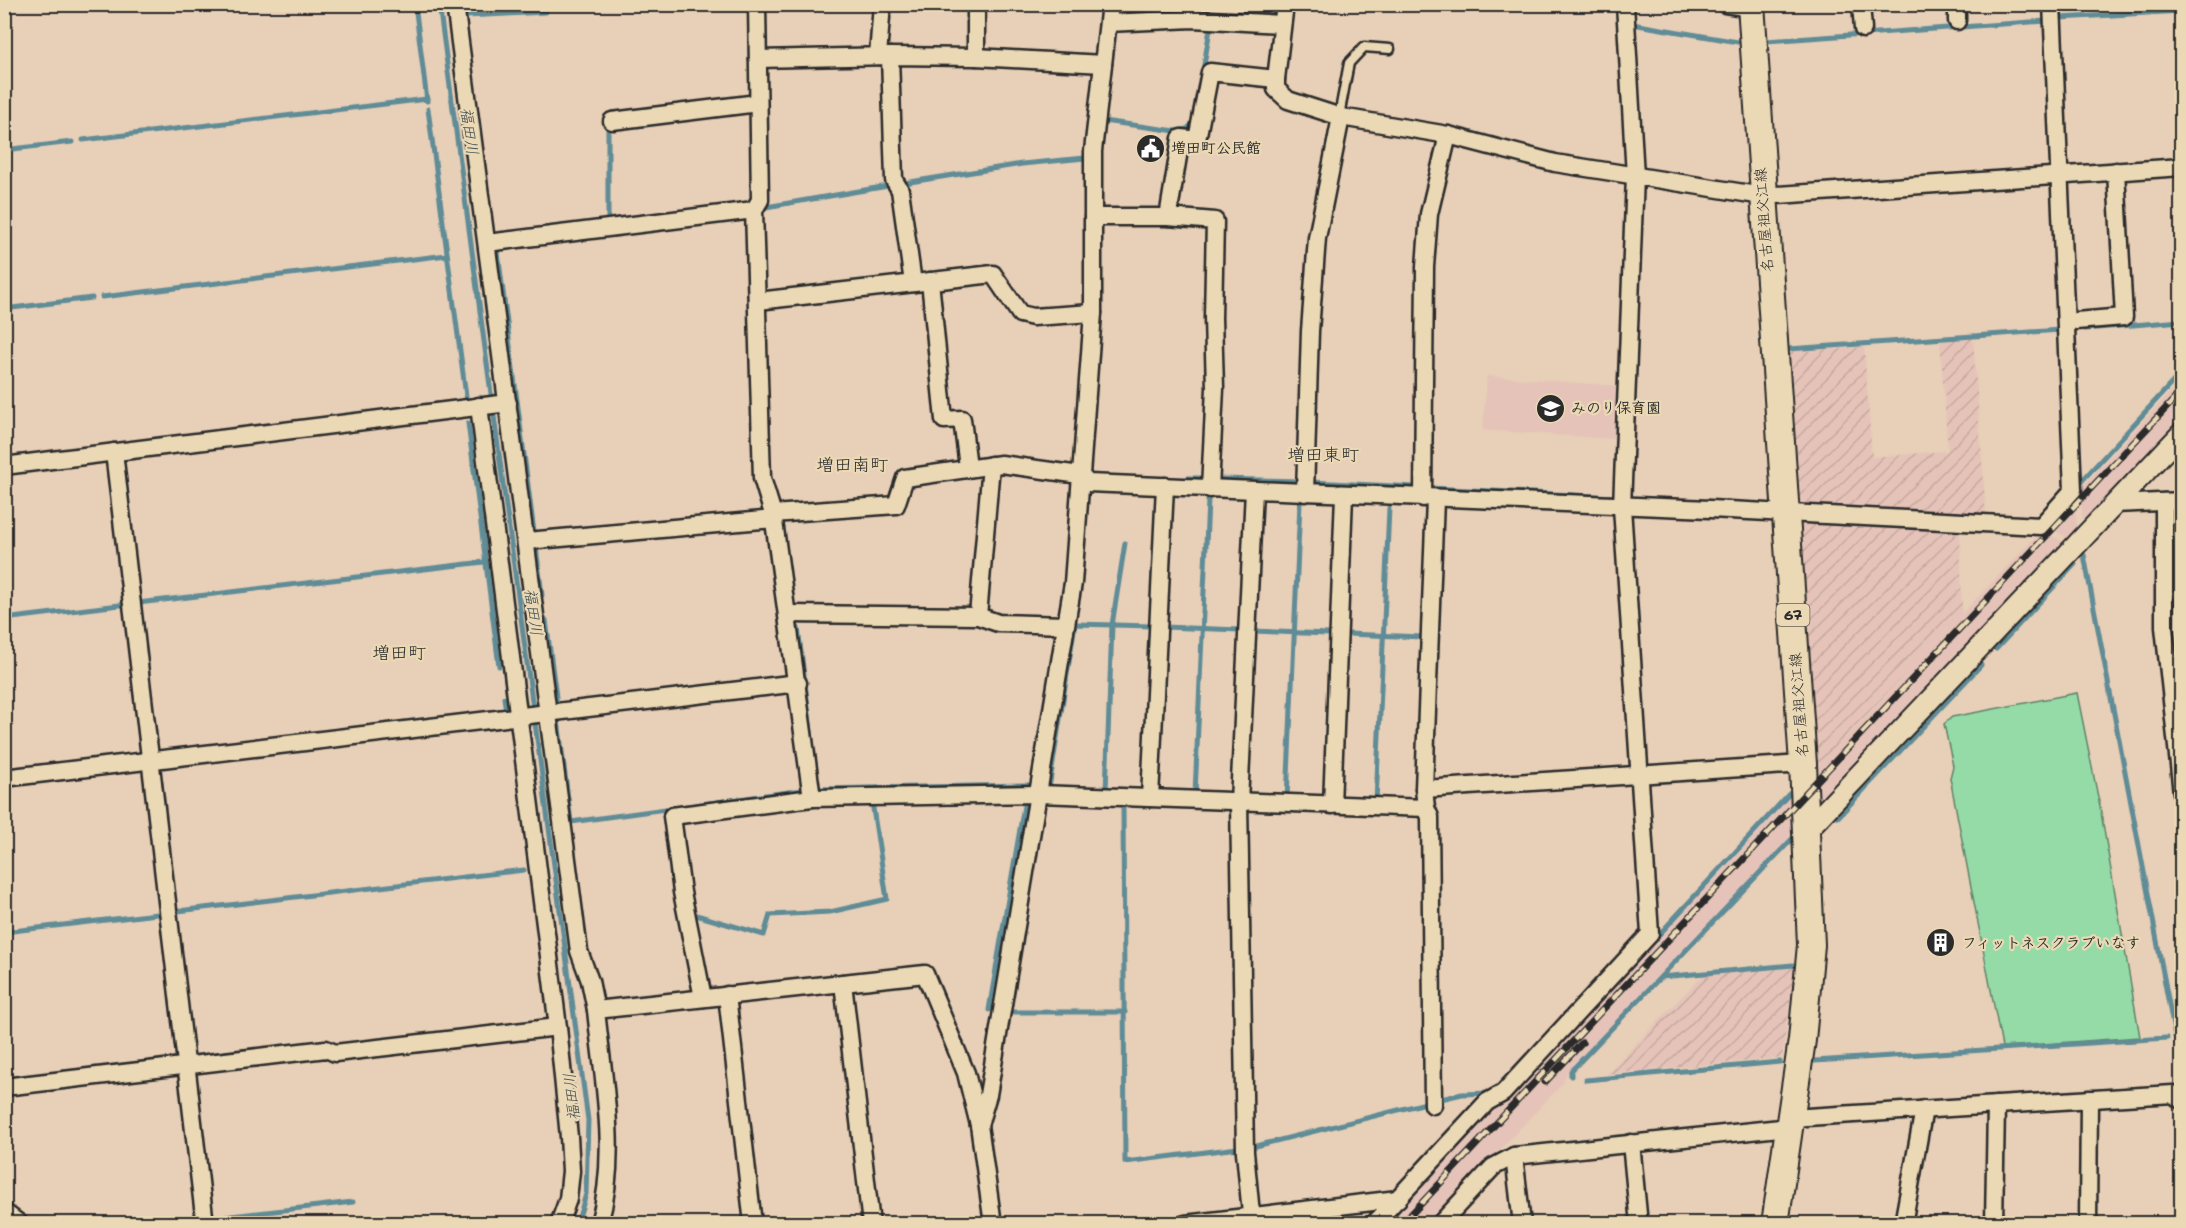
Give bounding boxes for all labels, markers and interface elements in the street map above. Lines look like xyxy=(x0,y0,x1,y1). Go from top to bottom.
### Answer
water label: 福田川 xyxy=(456,106,483,156)
public building icon: 増田町公民館 xyxy=(1134,132,1166,164)
place label: 増田町公民館 xyxy=(1171,138,1261,158)
street label: 名古屋祖父江線 xyxy=(1750,167,1778,273)
school or university icon: みのり保育園 xyxy=(1534,392,1566,424)
place label: みのり保育園 xyxy=(1571,398,1661,418)
district label: 増田東町 xyxy=(1287,443,1359,467)
district label: 増田南町 xyxy=(816,453,888,477)
water label: 福田川 xyxy=(520,587,547,637)
road number: 67 xyxy=(1776,604,1810,626)
district label: 増田町 xyxy=(372,641,426,665)
street label: 名古屋祖父江線 xyxy=(1785,652,1813,758)
building icon: フィットネスクラブいなす xyxy=(1925,927,1957,959)
place label: フィットネスクラブいなす xyxy=(1962,933,2141,953)
water label: 福田川 xyxy=(559,1072,584,1122)

